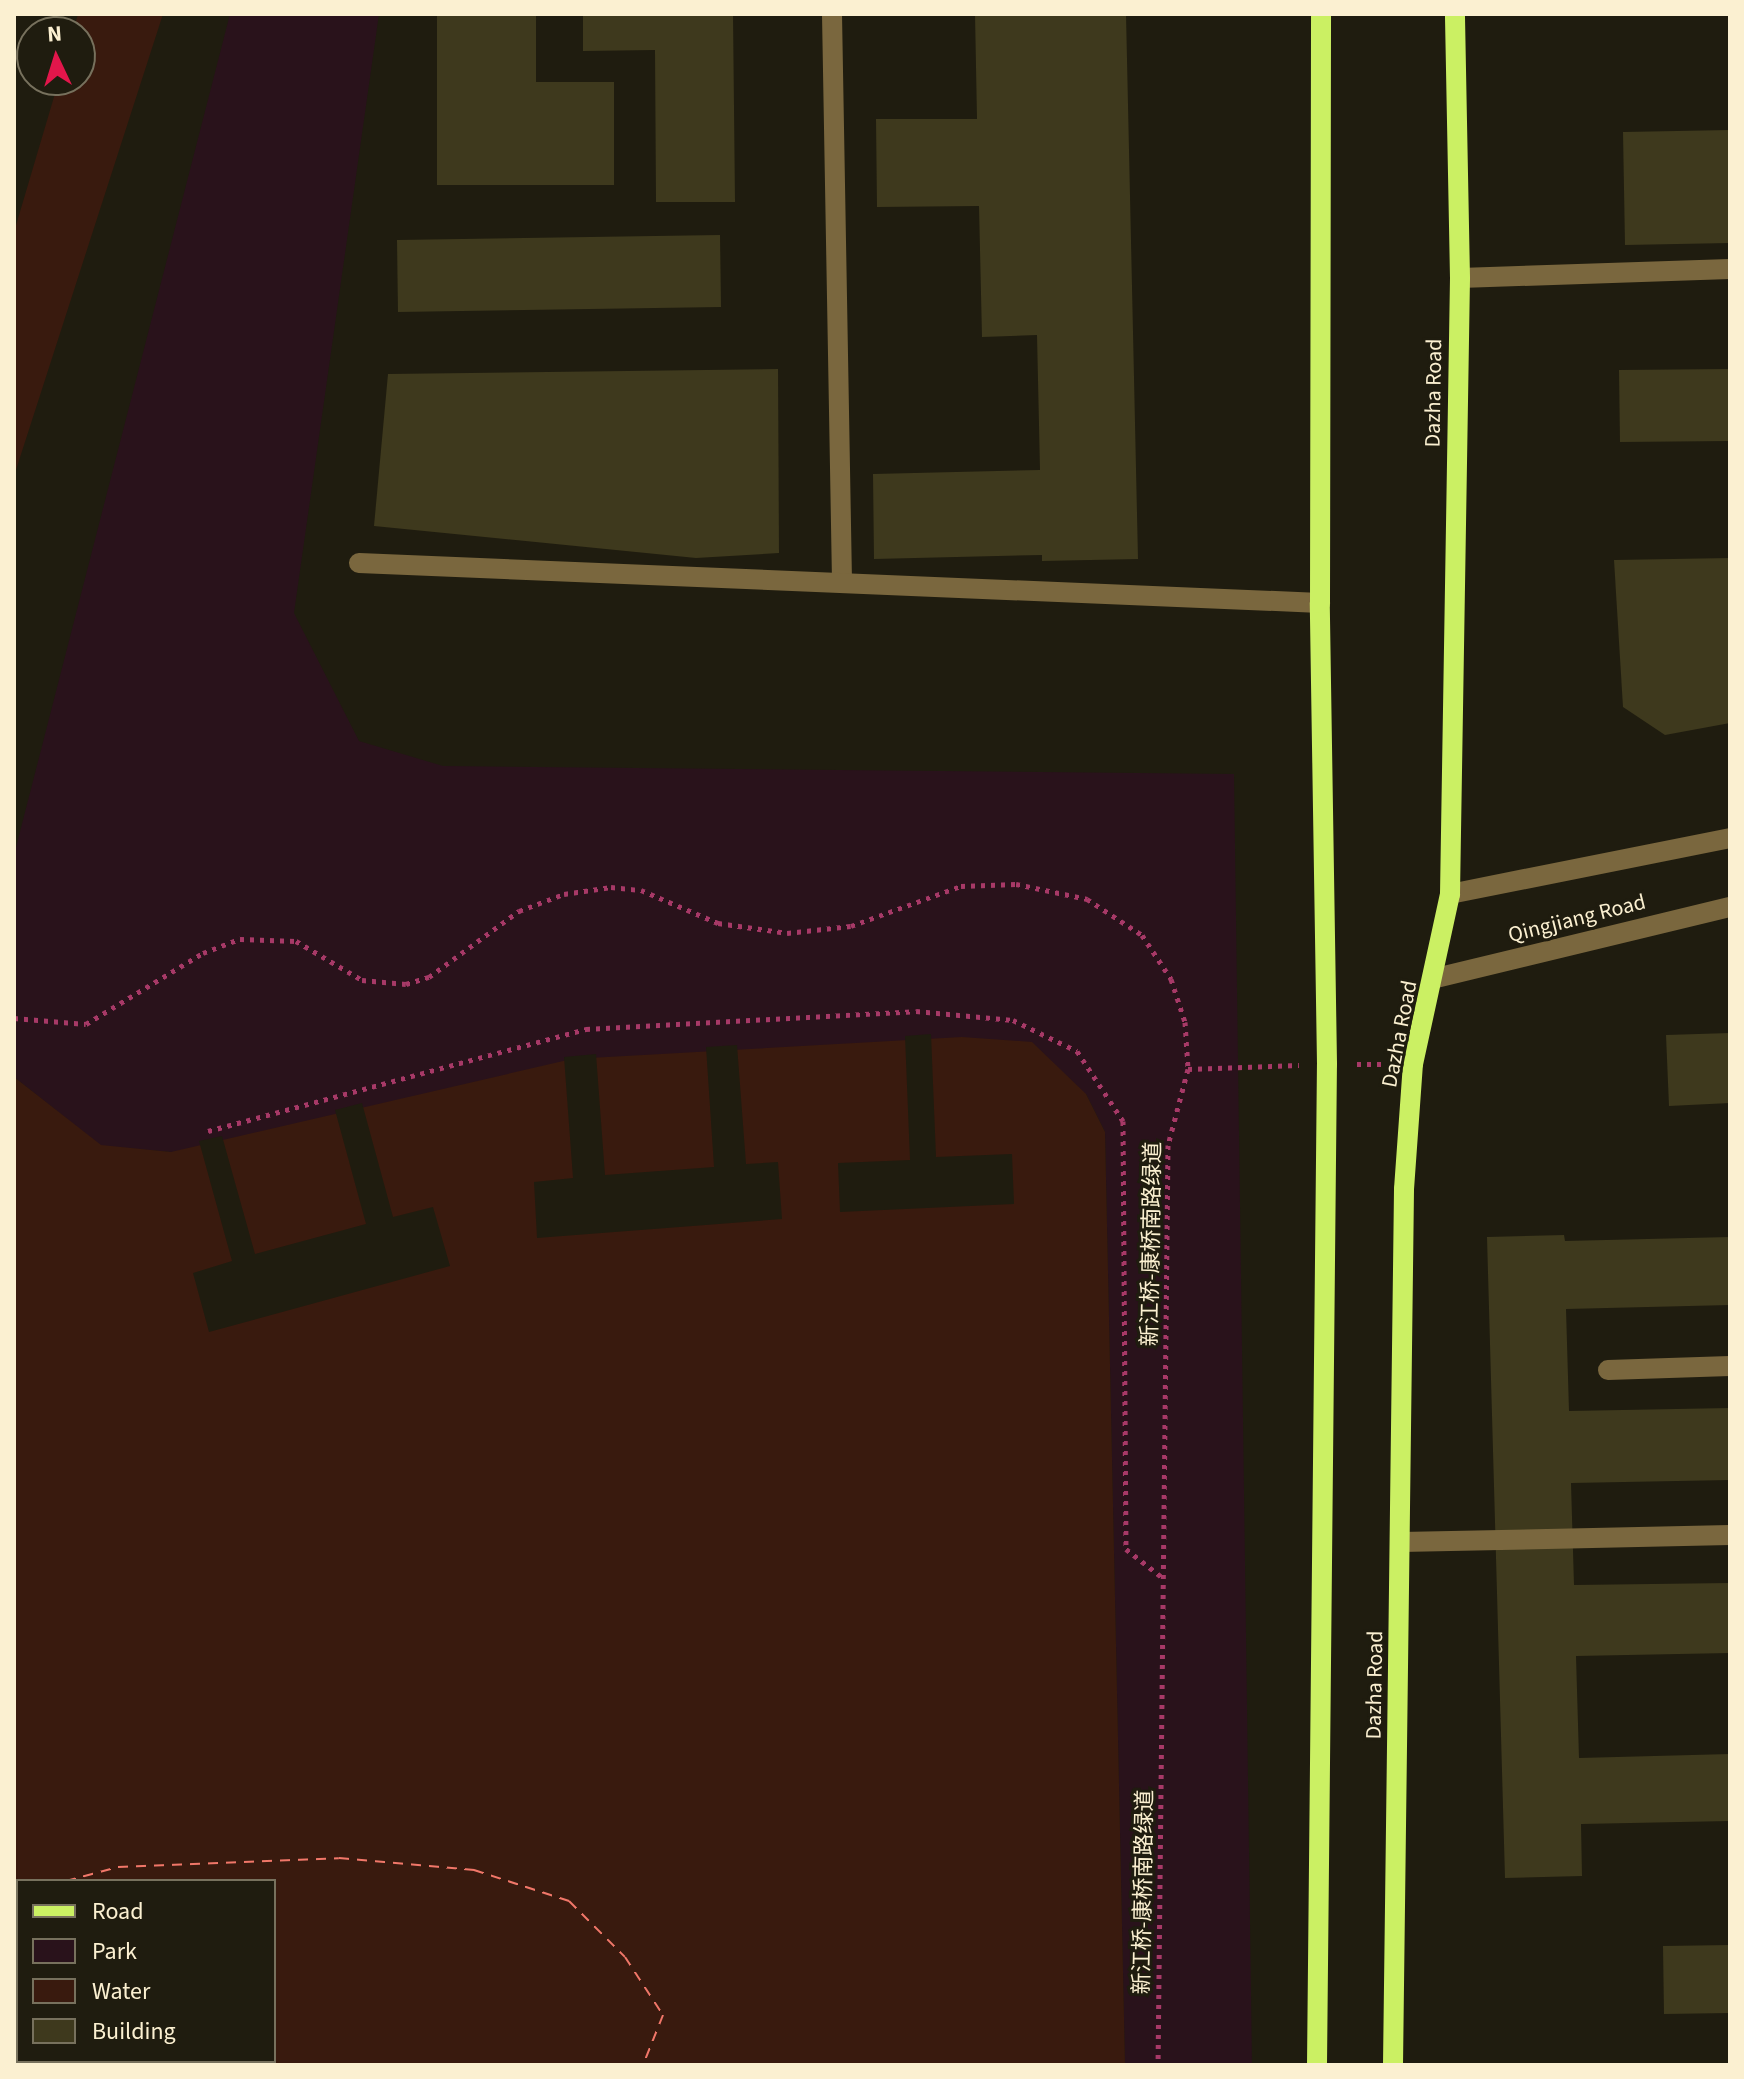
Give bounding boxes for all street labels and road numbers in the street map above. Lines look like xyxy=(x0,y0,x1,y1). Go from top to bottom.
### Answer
street label: Dazha Road xyxy=(1420,338,1448,448)
street label: Qingjiang Road xyxy=(1506,889,1648,949)
street label: Dazha Road xyxy=(1377,978,1423,1090)
street label: 新江桥-康桥南路绿道 xyxy=(1137,1141,1167,1347)
street label: Dazha Road xyxy=(1361,1630,1389,1740)
street label: 新江桥-康桥南路绿道 xyxy=(1129,1789,1159,1995)

